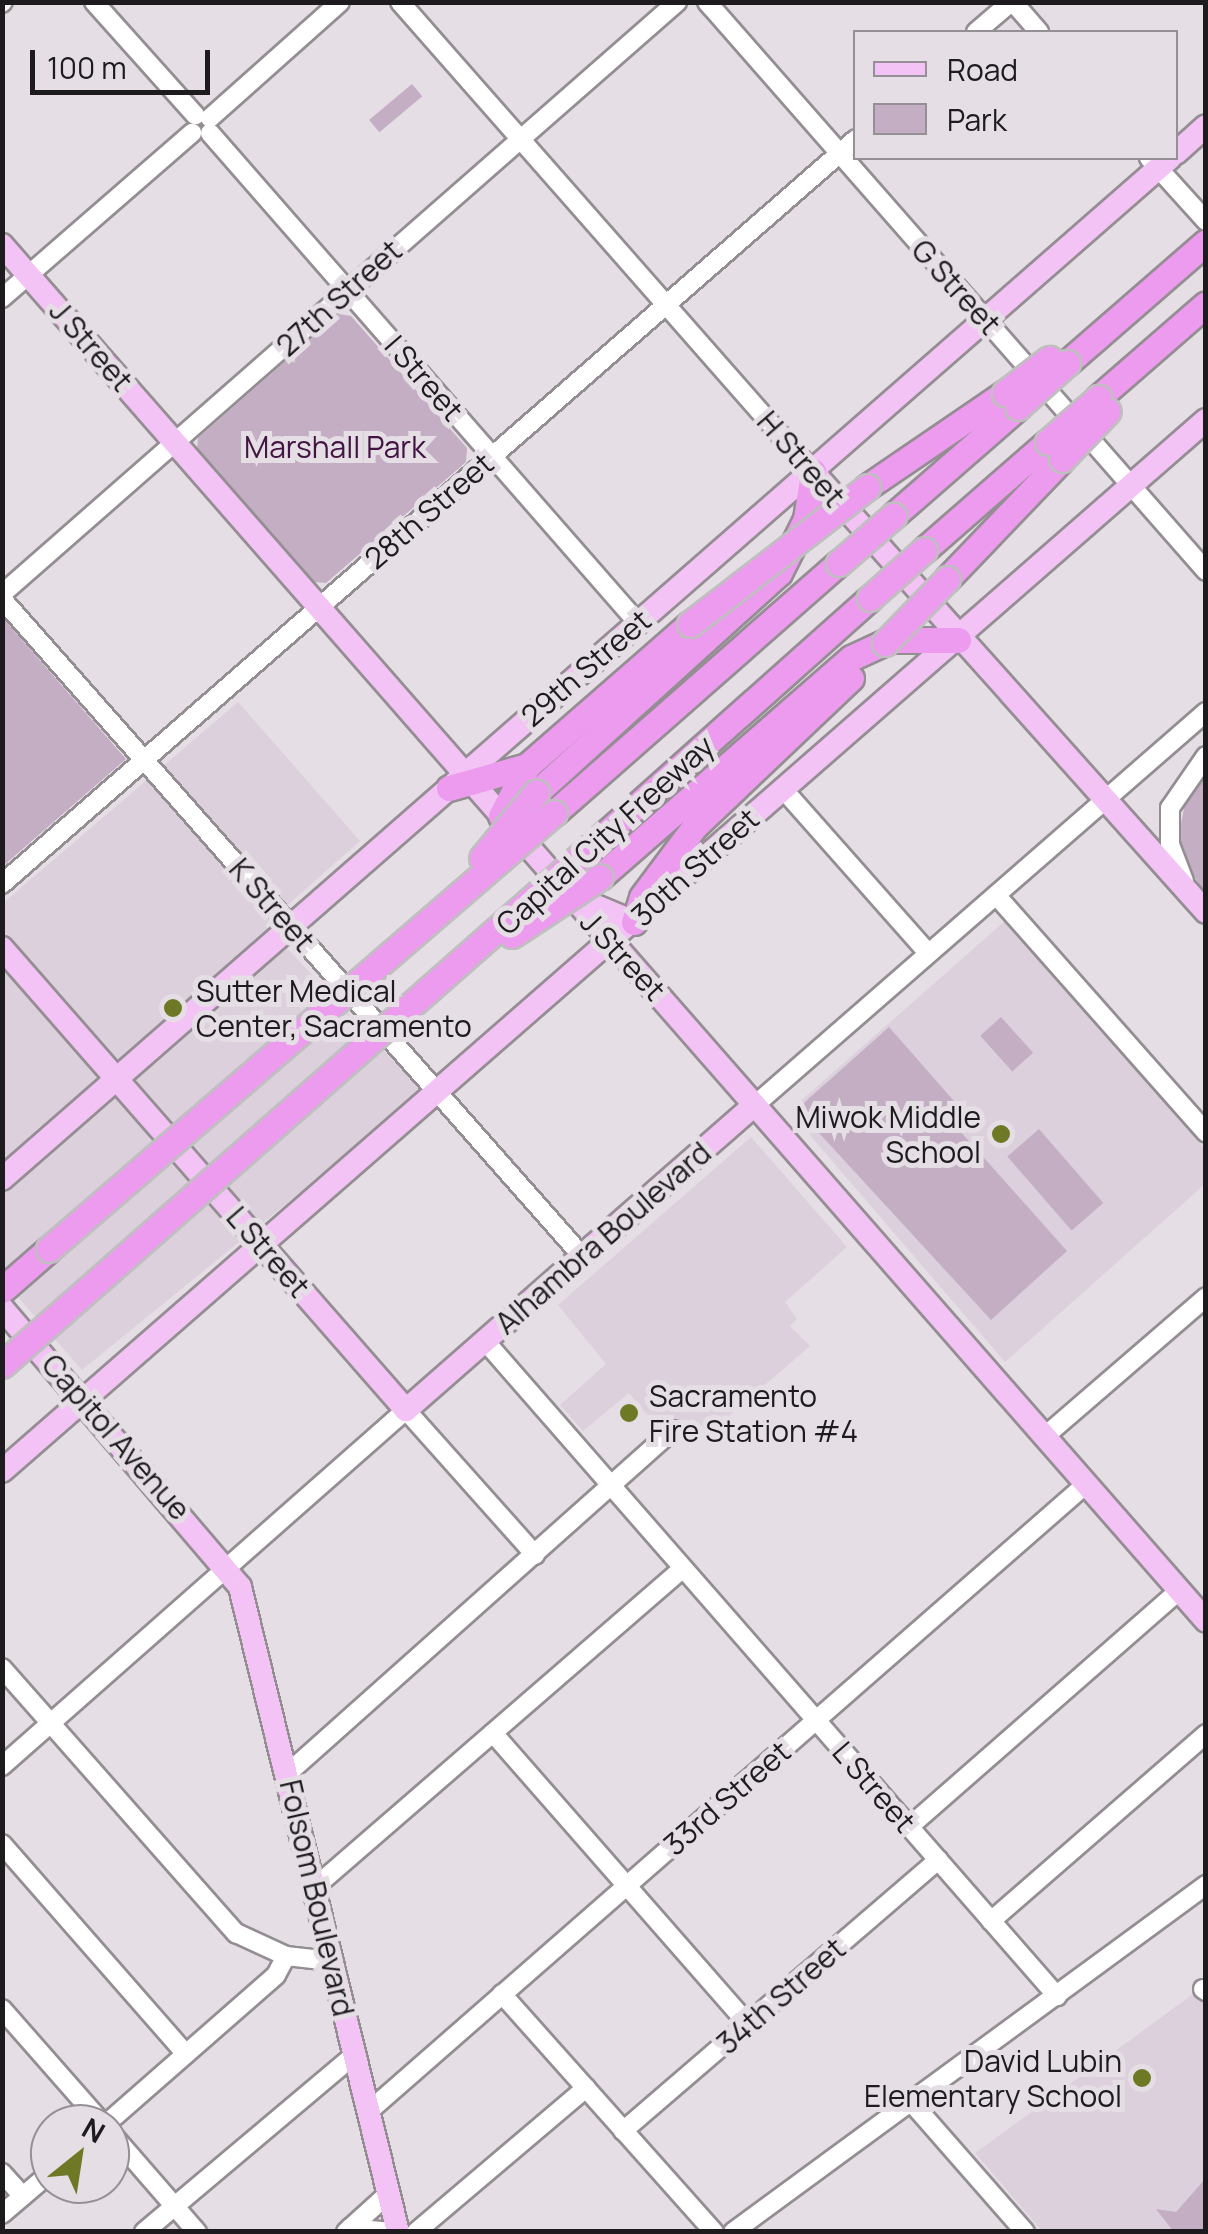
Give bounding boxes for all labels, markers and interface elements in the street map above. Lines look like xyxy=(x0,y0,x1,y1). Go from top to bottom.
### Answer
scale bar xyxy=(35,30,215,92)
legend xyxy=(853,30,1178,160)
text: 100 m xyxy=(47,47,127,88)
text: Road xyxy=(947,49,1018,90)
text: Park xyxy=(947,99,1007,140)
street label: 27th Street xyxy=(269,232,409,364)
street label: G Street xyxy=(904,232,1008,342)
street label: J Street xyxy=(42,293,140,399)
street label: I Street xyxy=(377,328,471,428)
street label: H Street xyxy=(750,404,852,514)
park label: Marshall Park xyxy=(244,429,426,465)
street label: 28th Street xyxy=(357,445,501,577)
street label: 29th Street xyxy=(514,602,658,734)
street label: Capital City Freeway xyxy=(489,728,721,942)
street label: 30th Street xyxy=(624,800,766,934)
street label: K Street xyxy=(222,851,322,959)
street label: J Street xyxy=(573,904,673,1008)
place label: Sutter Medical Center, Sacramento xyxy=(196,973,472,1044)
marker: Sutter Medical Center, Sacramento xyxy=(160,995,186,1021)
place label: Miwok Middle School xyxy=(795,1099,981,1170)
marker: Miwok Middle School xyxy=(990,1123,1012,1145)
street label: Alhambra Boulevard xyxy=(488,1135,718,1341)
street label: L Street xyxy=(219,1199,317,1305)
street label: Capitol Avenue xyxy=(34,1347,198,1527)
place label: Sacramento Fire Station #4 xyxy=(649,1378,858,1448)
marker: Sacramento Fire Station #4 xyxy=(618,1402,640,1424)
street label: 33rd Street xyxy=(656,1733,798,1863)
street label: L Street xyxy=(825,1734,923,1840)
street label: Folsom Boulevard xyxy=(272,1776,362,2020)
street label: 34th Street xyxy=(709,1931,853,2061)
place label: David Lubin Elementary School xyxy=(864,2043,1122,2114)
marker: David Lubin Elementary School xyxy=(1131,2067,1153,2089)
north arrow xyxy=(30,2104,130,2204)
text: N xyxy=(76,2108,112,2151)

